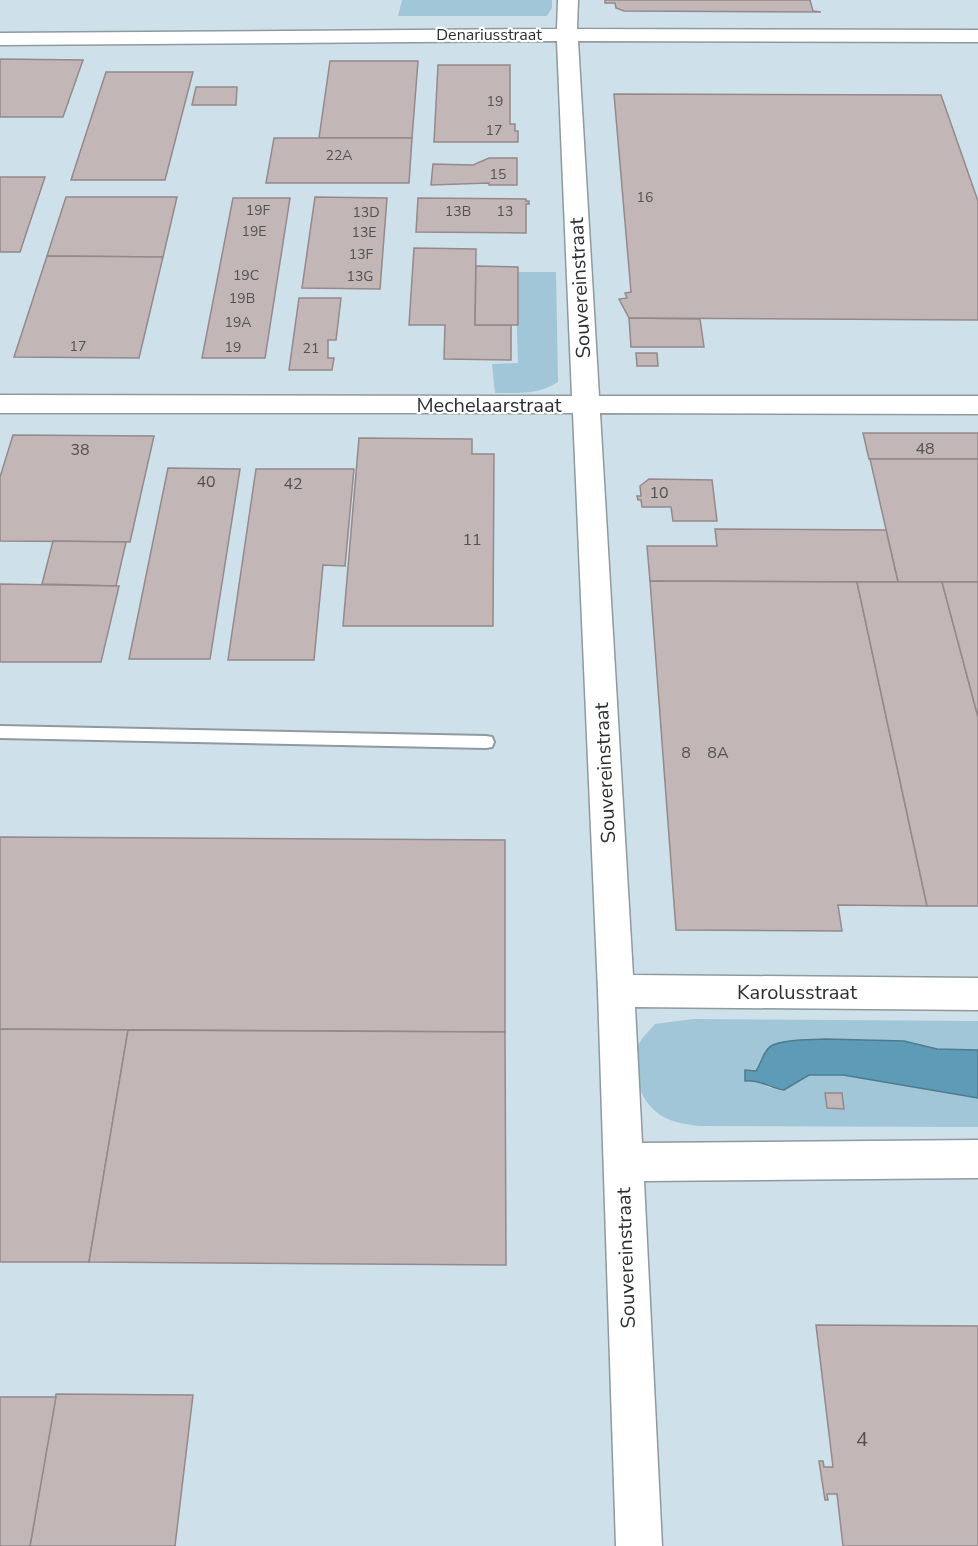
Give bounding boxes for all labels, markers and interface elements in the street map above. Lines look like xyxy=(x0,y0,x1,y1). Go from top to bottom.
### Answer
street label: Denariusstraat xyxy=(436,24,542,46)
house number: 19 xyxy=(487,92,503,111)
house number: 17 xyxy=(486,121,502,140)
house number: 22A xyxy=(325,146,353,165)
house number: 15 xyxy=(490,165,506,184)
house number: 16 xyxy=(637,188,653,207)
house number: 19F xyxy=(246,201,271,220)
house number: 13B xyxy=(445,202,471,221)
house number: 13 xyxy=(497,202,513,221)
house number: 13D xyxy=(352,203,380,222)
street label: Souvereinstraat xyxy=(563,216,597,359)
house number: 19E xyxy=(242,222,266,241)
house number: 13E xyxy=(352,223,376,242)
house number: 13F xyxy=(349,245,374,264)
house number: 19C xyxy=(233,266,259,285)
house number: 13G xyxy=(347,267,373,286)
house number: 19B xyxy=(229,289,255,308)
house number: 19A xyxy=(224,313,252,332)
house number: 17 xyxy=(70,337,86,356)
house number: 19 xyxy=(225,338,241,357)
house number: 21 xyxy=(303,339,319,358)
street label: Mechelaarstraat xyxy=(417,392,562,419)
house number: 48 xyxy=(915,438,935,460)
house number: 38 xyxy=(70,439,90,461)
house number: 40 xyxy=(196,471,216,493)
house number: 42 xyxy=(283,473,303,495)
house number: 10 xyxy=(649,482,669,504)
house number: 11 xyxy=(462,529,482,551)
street label: Souvereinstraat xyxy=(588,701,622,844)
house number: 8 xyxy=(681,742,691,764)
house number: 8A xyxy=(707,742,729,764)
street label: Karolusstraat xyxy=(737,979,858,1006)
street label: Souvereinstraat xyxy=(610,1186,642,1329)
house number: 4 xyxy=(856,1426,868,1453)

